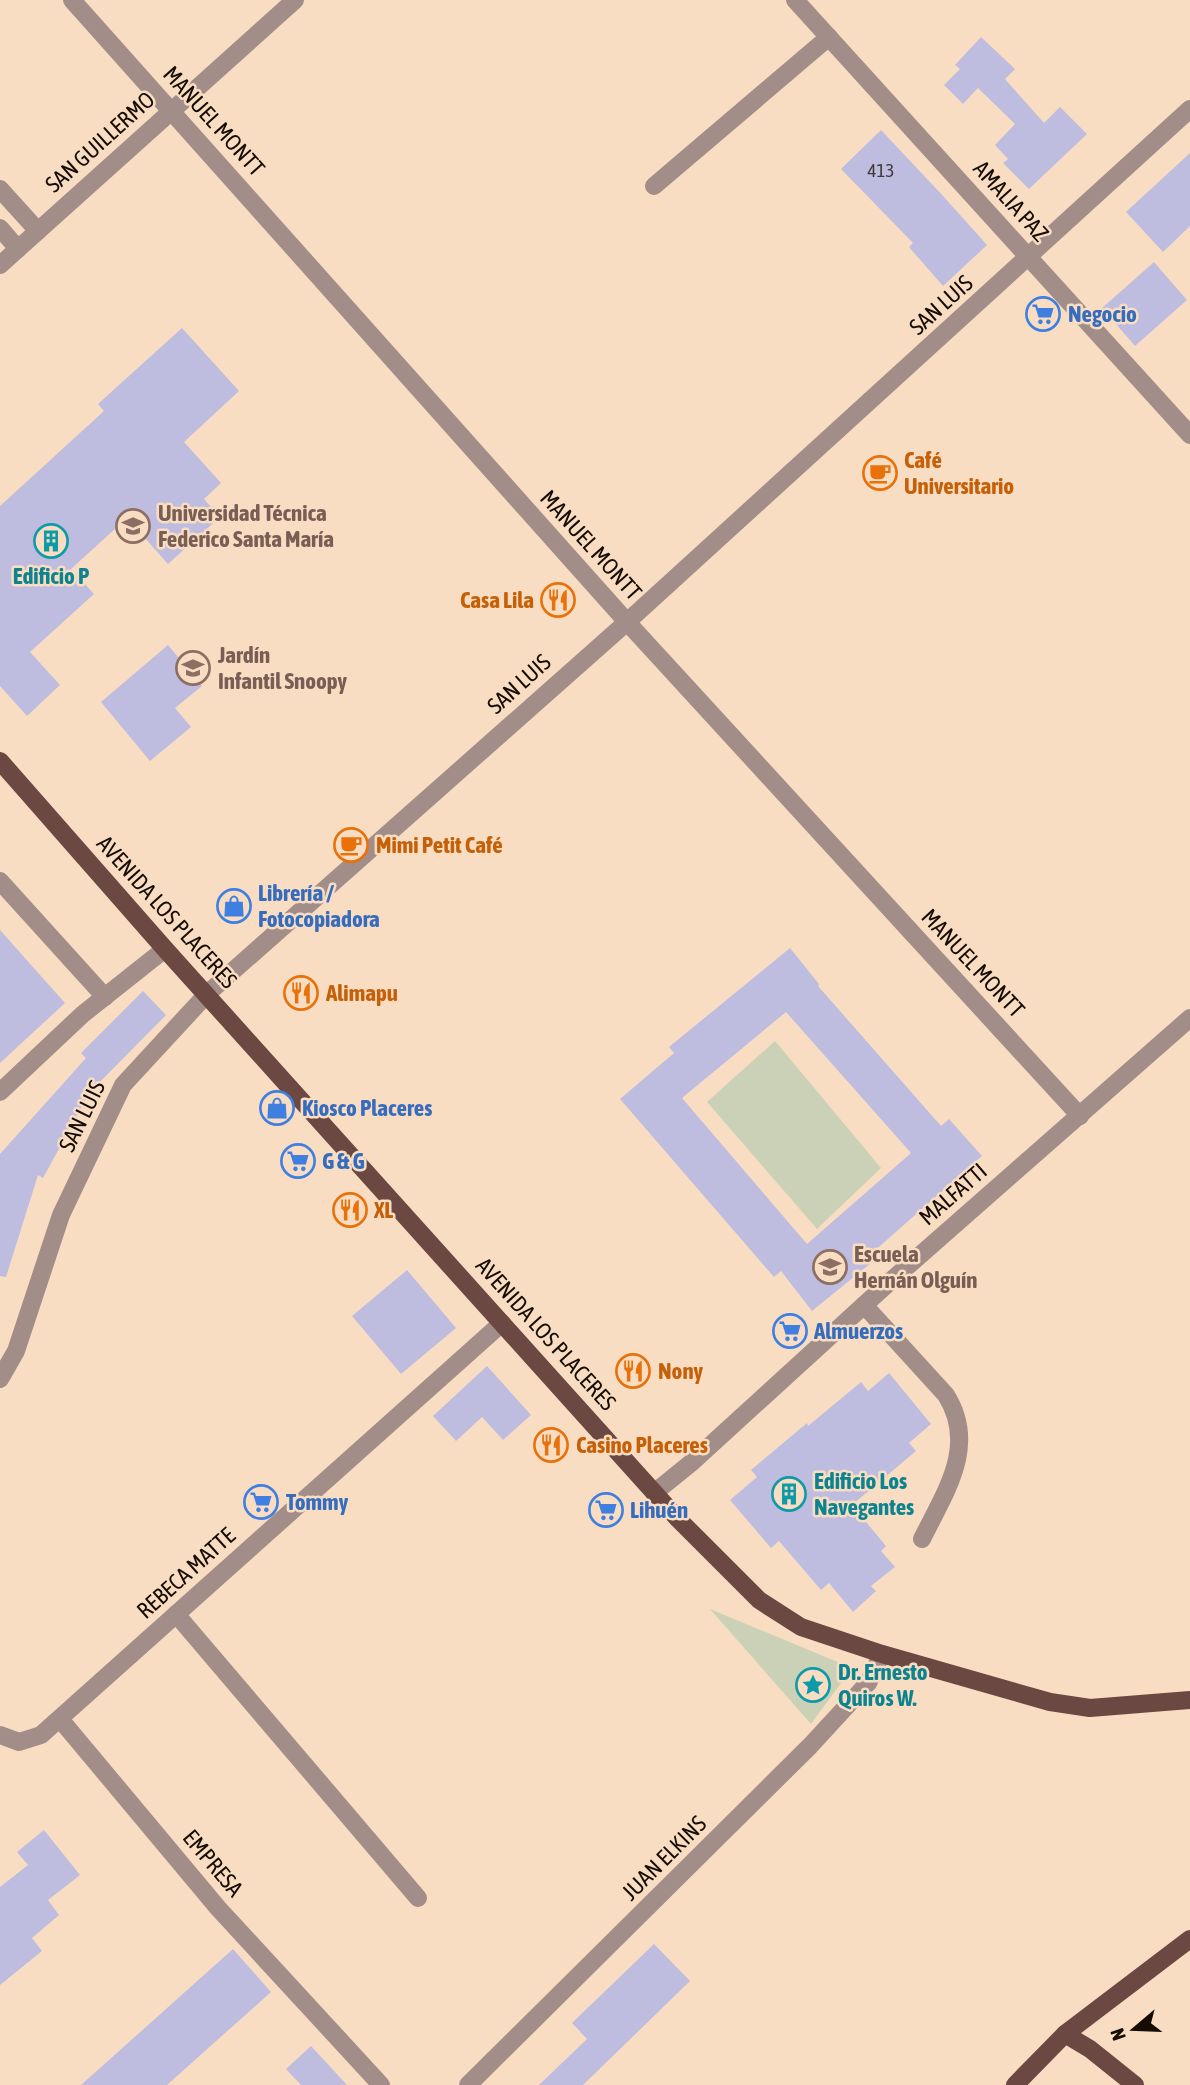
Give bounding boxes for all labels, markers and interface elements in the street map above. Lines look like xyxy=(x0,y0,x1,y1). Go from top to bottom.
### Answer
street label: MANUEL MONTT xyxy=(158,61,270,181)
street label: SAN GUILLERMO xyxy=(40,86,160,198)
street label: AMALIA PAZ xyxy=(968,155,1054,247)
house number: 413 xyxy=(868,159,894,181)
street label: SAN LUIS xyxy=(904,270,978,340)
supermarket icon: Negocio xyxy=(1024,295,1062,333)
place label: Negocio xyxy=(1068,301,1137,327)
place label: Café Universitario xyxy=(904,447,1014,499)
cafe icon: Café Universitario xyxy=(861,454,899,492)
street label: MANUEL MONTT xyxy=(535,485,647,605)
place label: Universidad Técnica Federico Santa María xyxy=(158,500,334,552)
school or university icon: Universidad Técnica Federico Santa María xyxy=(114,507,152,545)
building icon: Edificio P xyxy=(32,522,70,560)
place label: Edificio P xyxy=(13,563,89,589)
restaurant icon: Casa Lila xyxy=(539,581,577,619)
place label: Casa Lila xyxy=(460,587,534,613)
place label: Jardín Infantil Snoopy xyxy=(217,642,347,694)
school or university icon: Jardín Infantil Snoopy xyxy=(174,649,212,687)
street label: SAN LUIS xyxy=(482,649,556,719)
cafe icon: Mimi Petit Café xyxy=(332,826,370,864)
street label: AVENIDA LOS PLACERES xyxy=(92,831,242,994)
place label: Mimi Petit Café xyxy=(376,832,503,858)
place label: Librería / Fotocopiadora xyxy=(258,880,380,932)
shop icon: Librería / Fotocopiadora xyxy=(215,887,253,925)
street label: MANUEL MONTT xyxy=(916,904,1030,1022)
restaurant icon: Alimapu xyxy=(282,974,320,1012)
place label: Alimapu xyxy=(325,980,398,1006)
street label: SAN LUIS xyxy=(54,1076,110,1156)
shop icon: Kiosco Placeres xyxy=(258,1089,296,1127)
place label: Kiosco Placeres xyxy=(302,1095,432,1121)
supermarket icon: G & G xyxy=(279,1142,317,1180)
place label: G & G xyxy=(322,1148,365,1174)
street label: MALFATTI xyxy=(914,1158,992,1230)
restaurant icon: XL xyxy=(331,1191,369,1229)
place label: XL xyxy=(373,1197,393,1223)
place label: Escuela Hernán Olguín xyxy=(854,1241,977,1293)
school or university icon: Escuela Hernán Olguín xyxy=(811,1248,849,1286)
street label: AVENIDA LOS PLACERES xyxy=(471,1253,621,1416)
supermarket icon: Almuerzos xyxy=(771,1312,809,1350)
place label: Almuerzos xyxy=(813,1318,903,1344)
restaurant icon: Nony xyxy=(614,1352,652,1390)
place label: Nony xyxy=(658,1358,704,1384)
restaurant icon: Casino Placeres xyxy=(532,1426,570,1464)
place label: Casino Placeres xyxy=(576,1432,708,1458)
place label: Edificio Los Navegantes xyxy=(814,1468,914,1520)
building icon: Edificio Los Navegantes xyxy=(770,1475,808,1513)
supermarket icon: Tommy xyxy=(242,1483,280,1521)
place label: Tommy xyxy=(286,1489,349,1515)
supermarket icon: Lihuén xyxy=(587,1491,625,1529)
place label: Lihuén xyxy=(630,1497,688,1523)
street label: REBECA MATTE xyxy=(132,1522,240,1624)
place label: Dr. Ernesto Quiros W. xyxy=(838,1659,928,1711)
place icon: Dr. Ernesto Quiros W. xyxy=(794,1666,832,1704)
street label: JUAN ELKINS xyxy=(617,1810,712,1905)
street label: EMPRESA xyxy=(178,1824,249,1902)
north arrow xyxy=(1099,1994,1169,2064)
text: N xyxy=(1106,2026,1130,2043)

